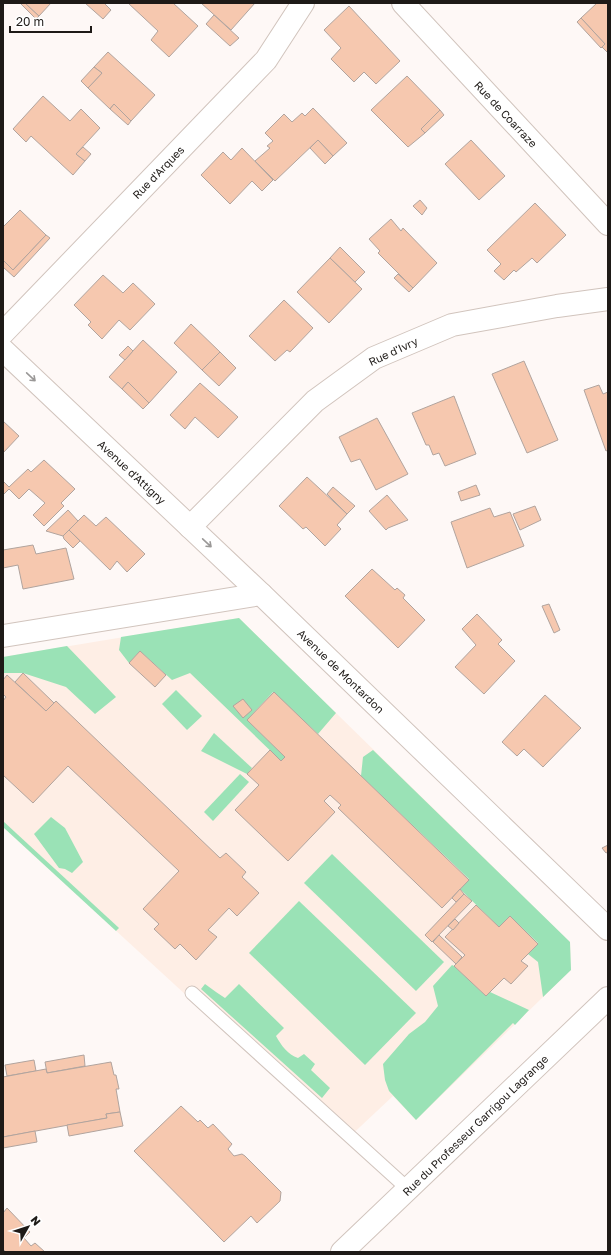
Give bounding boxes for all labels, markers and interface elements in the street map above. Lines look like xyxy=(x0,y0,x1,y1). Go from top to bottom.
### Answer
scale bar xyxy=(10,8,91,34)
text: 20 m xyxy=(16,14,44,29)
street label: Rue de Coarraze xyxy=(472,78,540,150)
street label: Rue d'Arques xyxy=(130,143,187,201)
street label: Rue d'Ivry xyxy=(366,334,420,368)
one-way arrow xyxy=(26,372,36,382)
street label: Avenue d'Attigny xyxy=(95,437,169,507)
one-way arrow xyxy=(202,538,212,548)
street label: Avenue de Montardon xyxy=(295,626,387,716)
street label: Rue du Professeur Garrigou Lagrange xyxy=(400,1052,550,1198)
north arrow xyxy=(8,1207,48,1247)
text: N xyxy=(28,1213,44,1228)

